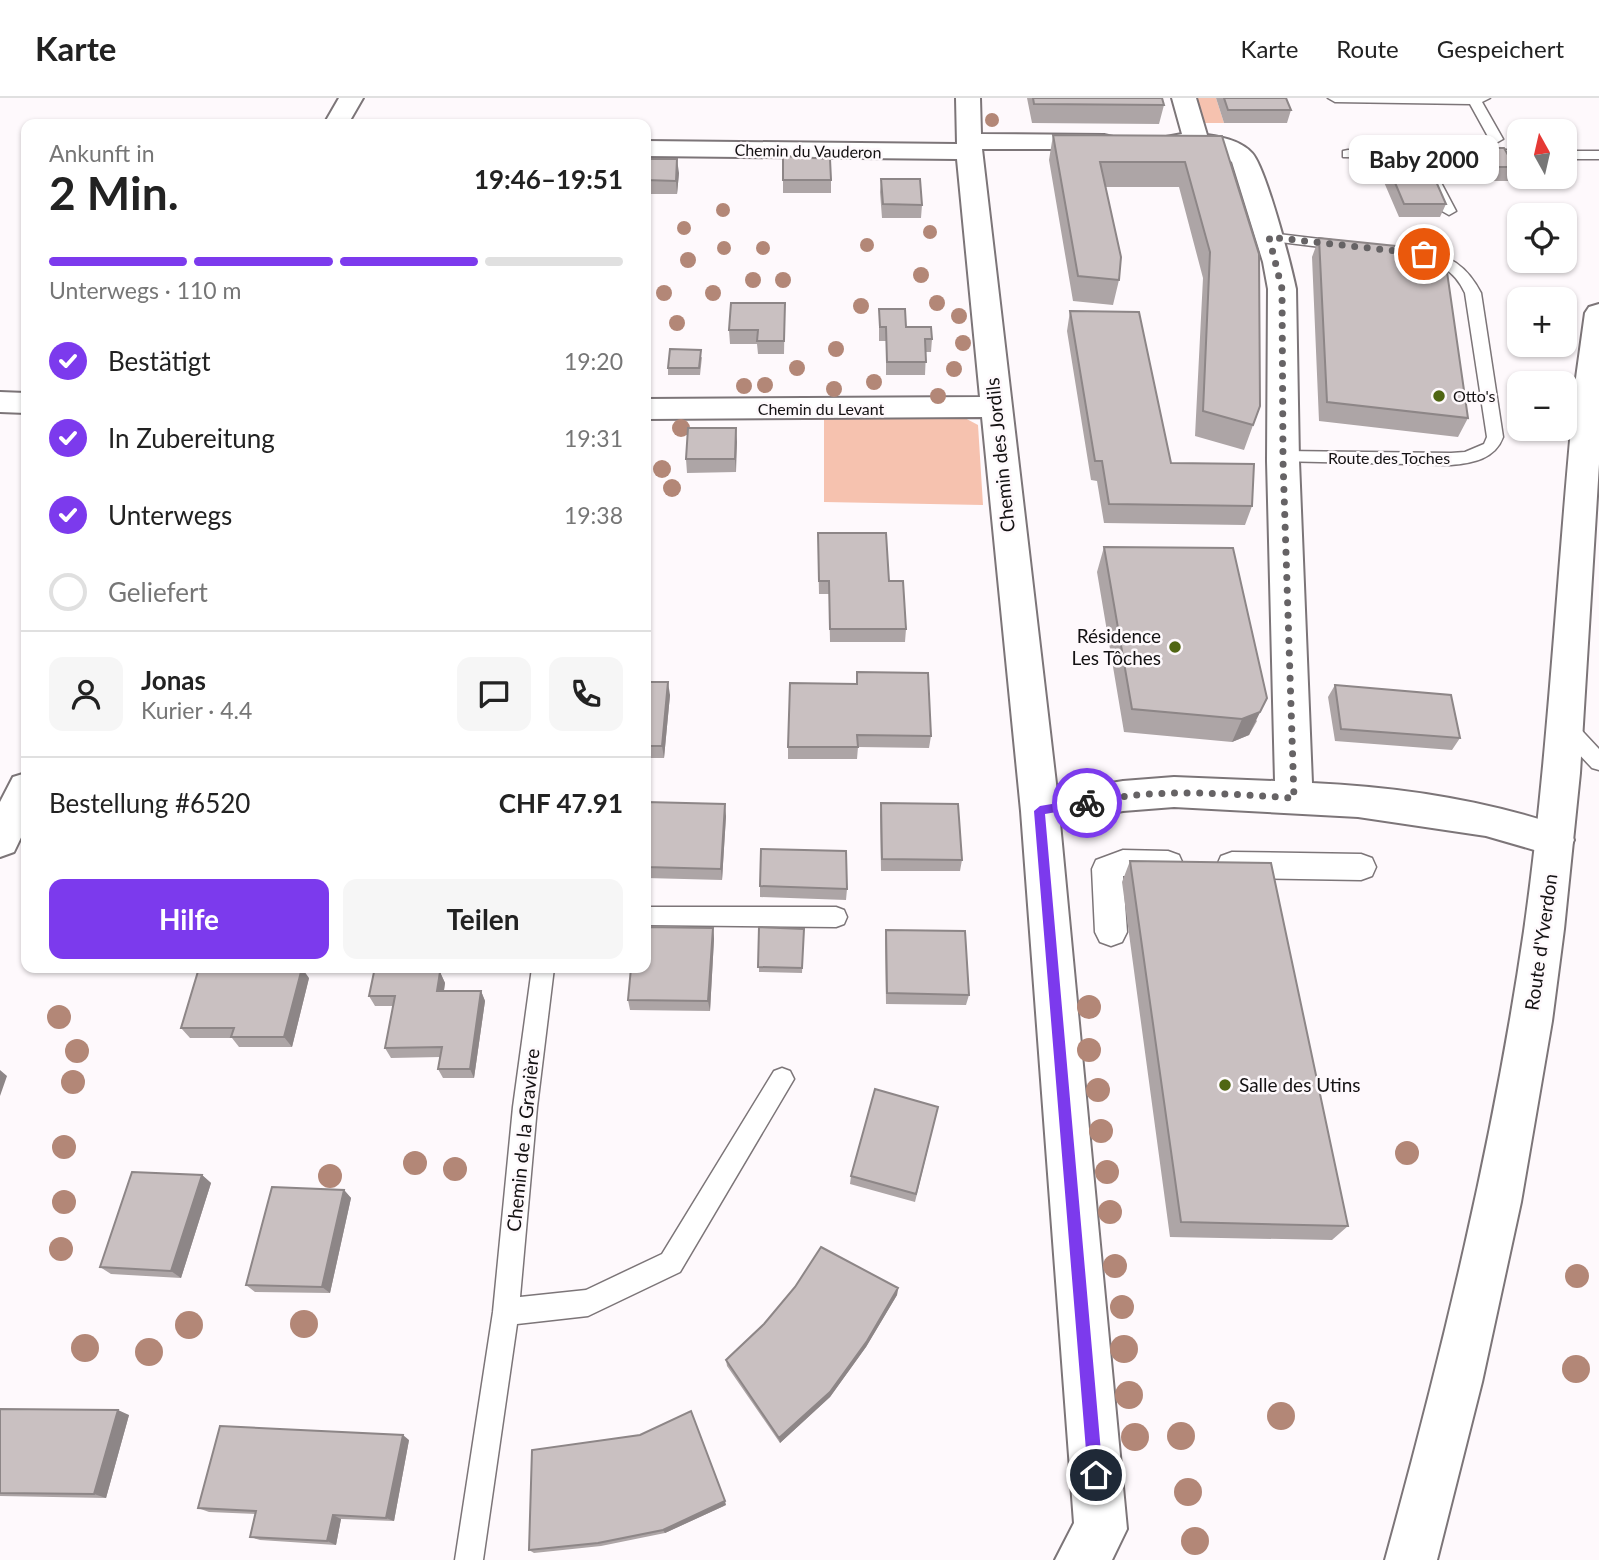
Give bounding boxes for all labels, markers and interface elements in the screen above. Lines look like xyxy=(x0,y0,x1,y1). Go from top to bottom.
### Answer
text: Karte xyxy=(35,28,116,68)
text: Karte xyxy=(1241,34,1298,63)
text: Route xyxy=(1336,34,1399,63)
text: Gespeichert xyxy=(1437,34,1564,63)
north arrow xyxy=(1507,119,1577,189)
map controls xyxy=(1507,119,1577,441)
callout: Baby 2000 xyxy=(1349,135,1499,184)
text: Ankunft in xyxy=(49,139,155,167)
street label: Chemin du Vauderon xyxy=(734,140,882,161)
text: Baby 2000 xyxy=(1369,145,1479,173)
text: 19:46–19:51 xyxy=(474,163,623,195)
text: 2 Min. xyxy=(49,165,179,220)
button: locate xyxy=(1507,203,1577,273)
pin xyxy=(1394,224,1454,284)
icon: bag xyxy=(1405,235,1443,273)
text: Unterwegs · 110 m xyxy=(49,276,242,304)
button: + xyxy=(1507,287,1577,357)
icon: check xyxy=(49,342,87,380)
text: Bestätigt xyxy=(108,345,211,377)
text: 19:20 xyxy=(564,347,623,375)
button: − xyxy=(1507,371,1577,441)
street label: Chemin des Jordils xyxy=(980,377,1019,533)
place label: Otto's xyxy=(1453,386,1496,405)
marker: Otto's xyxy=(1431,388,1447,404)
street label: Chemin du Levant xyxy=(758,399,885,418)
icon: check xyxy=(49,419,87,457)
text: In Zubereitung xyxy=(108,422,275,454)
text: 19:31 xyxy=(564,424,623,452)
street label: Route des Toches xyxy=(1328,448,1450,467)
icon: check xyxy=(49,496,87,534)
text: Unterwegs xyxy=(108,499,232,531)
text: 19:38 xyxy=(564,501,623,529)
text: Geliefert xyxy=(108,576,208,608)
place label: Résidence Les Tôches xyxy=(1072,624,1161,669)
marker: Résidence Les Tôches xyxy=(1167,639,1183,655)
button: person xyxy=(49,657,123,731)
button: chat xyxy=(457,657,531,731)
button: phone xyxy=(549,657,623,731)
text: Jonas xyxy=(141,664,206,696)
text: Kurier · 4.4 xyxy=(141,696,252,724)
courier xyxy=(1052,768,1122,838)
icon: bike xyxy=(1068,784,1106,822)
text: Bestellung #6520 xyxy=(49,787,250,819)
text: CHF 47.91 xyxy=(499,787,623,819)
street label: Route d'Yverdon xyxy=(1520,872,1561,1012)
button: Hilfe xyxy=(49,879,329,959)
button: Teilen xyxy=(343,879,623,959)
street label: Chemin de la Gravière xyxy=(501,1047,544,1233)
place label: Salle des Utins xyxy=(1239,1073,1361,1096)
marker: Salle des Utins xyxy=(1217,1077,1233,1093)
pin xyxy=(1066,1445,1126,1505)
icon: home xyxy=(1077,1456,1115,1494)

